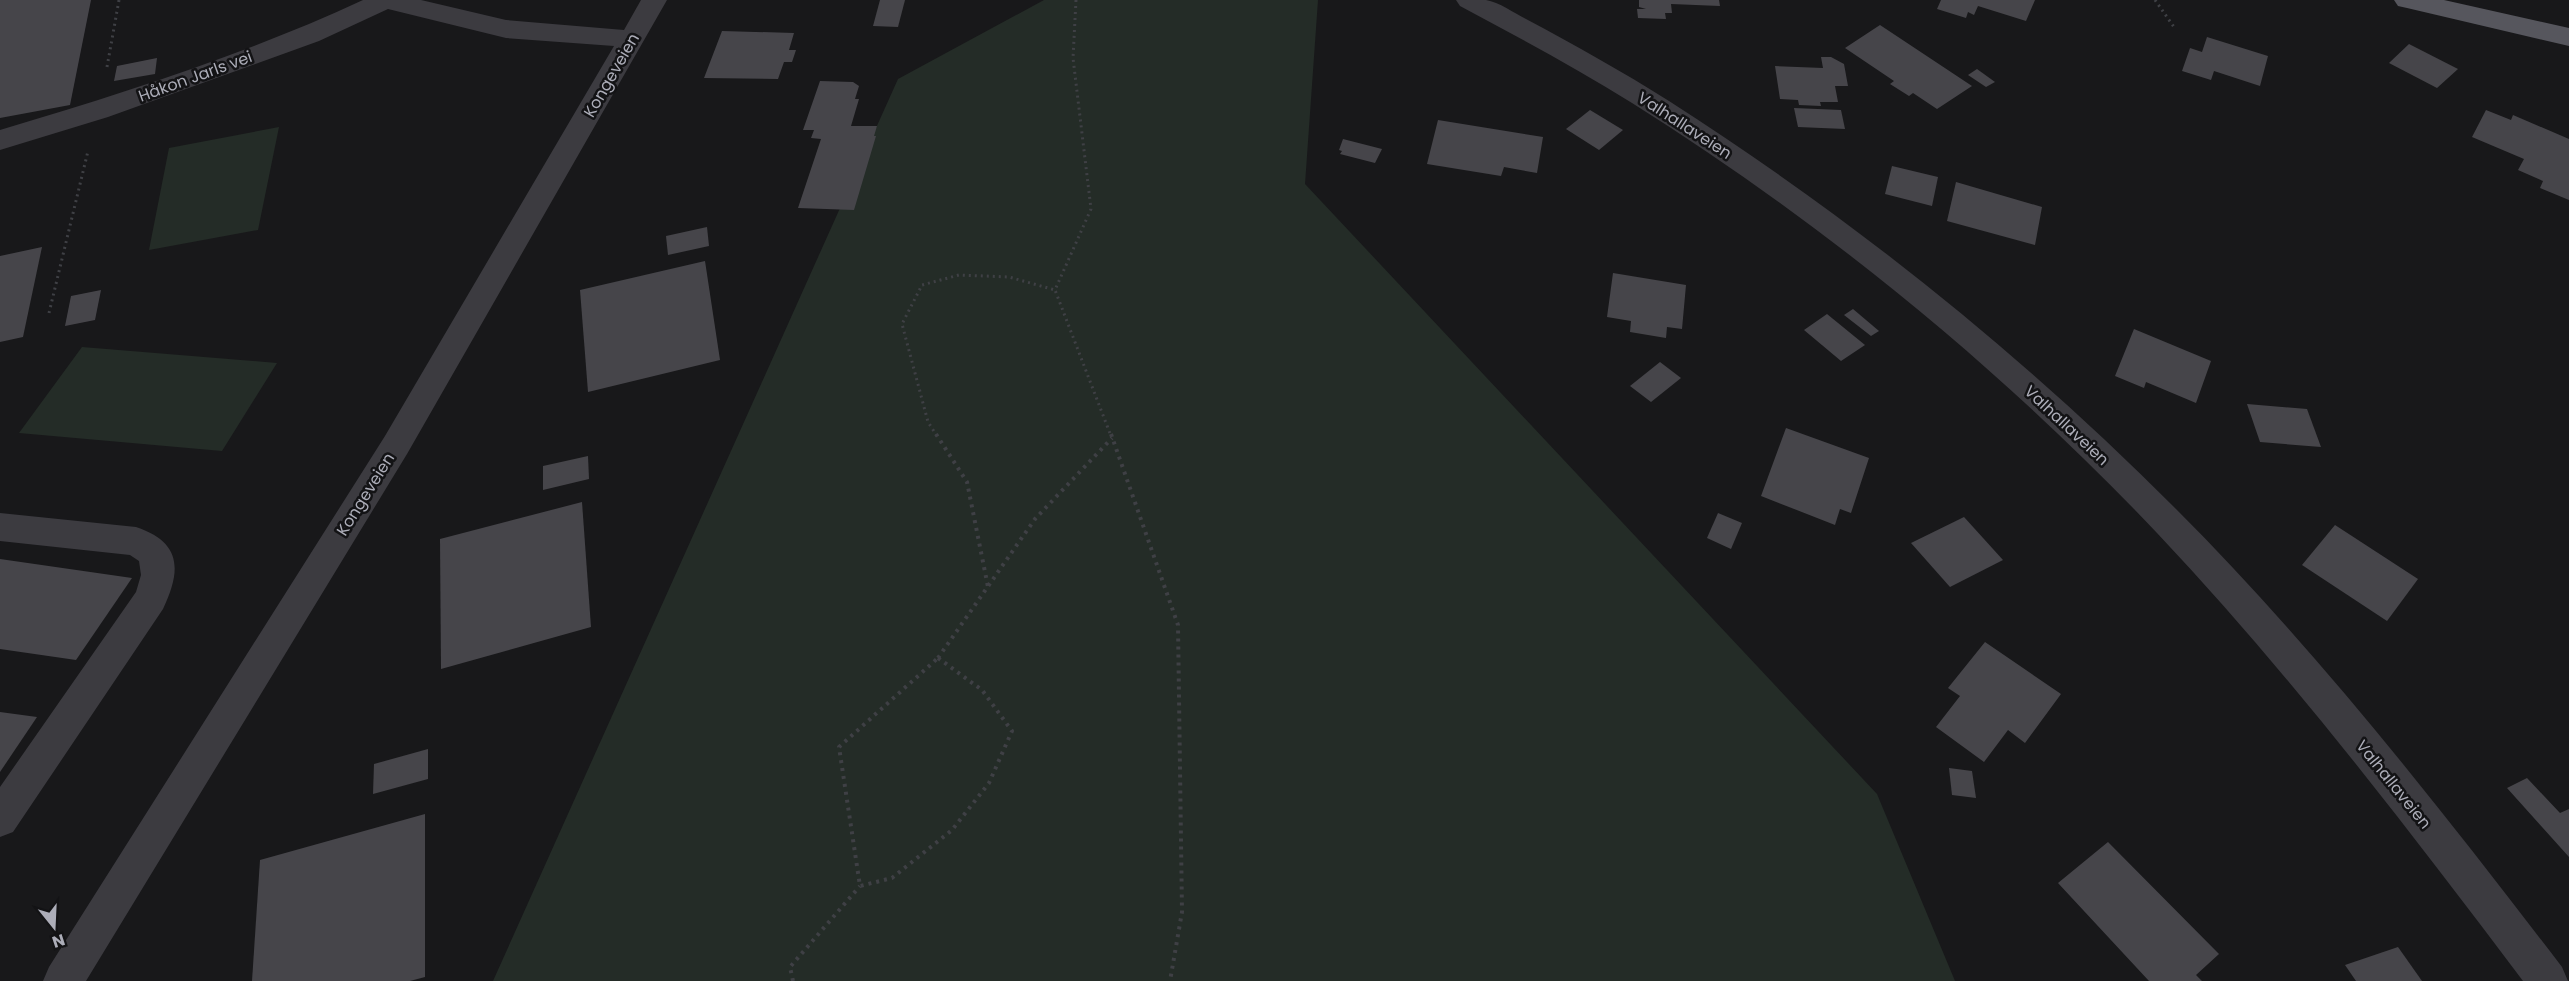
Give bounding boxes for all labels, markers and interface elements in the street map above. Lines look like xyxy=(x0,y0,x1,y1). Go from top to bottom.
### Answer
street label: Kongeveien xyxy=(578,29,645,122)
street label: Håkon Jarls vei xyxy=(135,45,255,108)
street label: Valhallaveien xyxy=(1633,86,1736,165)
street label: Valhallaveien xyxy=(2019,380,2114,471)
street label: Kongeveien xyxy=(331,448,400,540)
street label: Valhallaveien xyxy=(2351,735,2437,834)
north arrow xyxy=(24,897,84,957)
text: N xyxy=(49,928,68,954)

